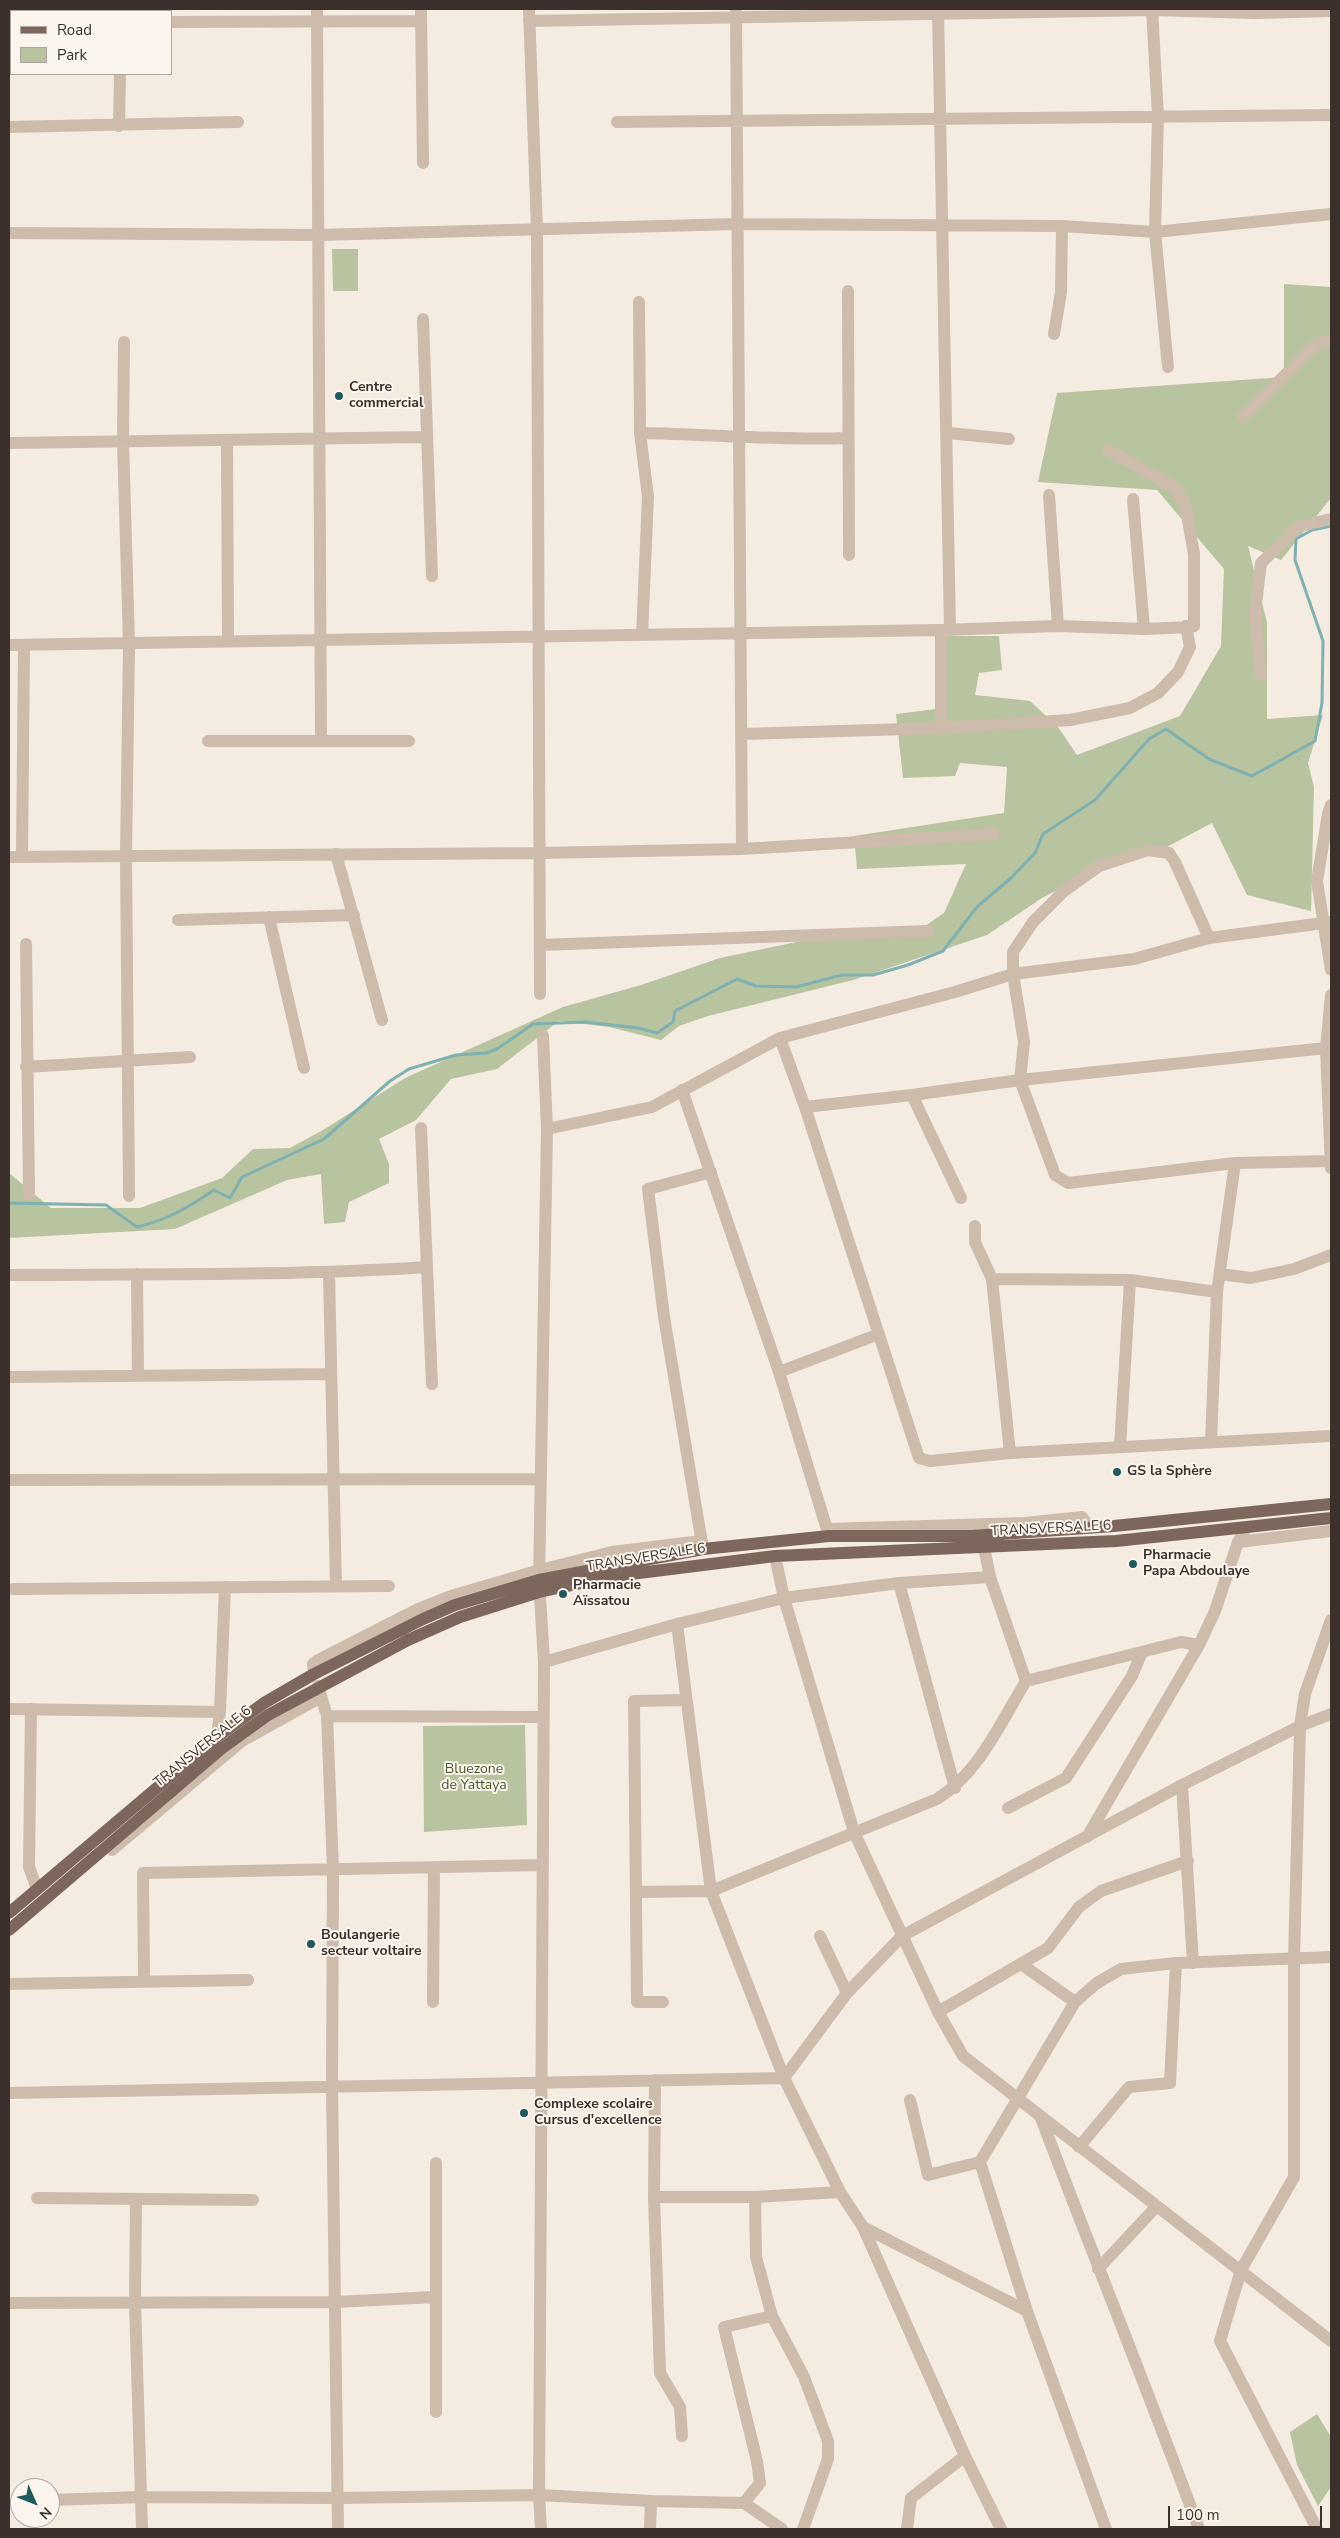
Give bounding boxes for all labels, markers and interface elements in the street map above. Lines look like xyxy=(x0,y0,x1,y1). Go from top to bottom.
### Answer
legend xyxy=(10,10,172,75)
text: Road xyxy=(57,20,92,40)
text: Park xyxy=(57,45,87,65)
place label: Centre commercial xyxy=(349,380,423,412)
marker: Centre commercial xyxy=(333,390,345,402)
place label: GS la Sphère xyxy=(1127,1464,1212,1480)
marker: GS la Sphère xyxy=(1111,1466,1123,1478)
street label: TRANSVERSALE 6 xyxy=(990,1517,1112,1541)
street label: TRANSVERSALE 6 xyxy=(585,1540,707,1576)
place label: Pharmacie Papa Abdoulaye xyxy=(1143,1548,1250,1580)
marker: Pharmacie Papa Abdoulaye xyxy=(1127,1558,1139,1570)
place label: Pharmacie Aïssatou xyxy=(573,1578,641,1610)
marker: Pharmacie Aïssatou xyxy=(557,1588,569,1600)
street label: TRANSVERSALE 6 xyxy=(151,1703,255,1791)
park label: Bluezone de Yattaya xyxy=(441,1762,507,1794)
place label: Boulangerie secteur voltaire xyxy=(321,1928,421,1960)
marker: Boulangerie secteur voltaire xyxy=(305,1938,317,1950)
place label: Complexe scolaire Cursus d'excellence xyxy=(534,2097,662,2130)
marker: Complexe scolaire Cursus d'excellence xyxy=(518,2107,530,2119)
north arrow xyxy=(10,2478,60,2528)
scale bar xyxy=(1170,2496,1324,2528)
text: N xyxy=(35,2503,56,2523)
text: 100 m xyxy=(1176,2505,1220,2525)

